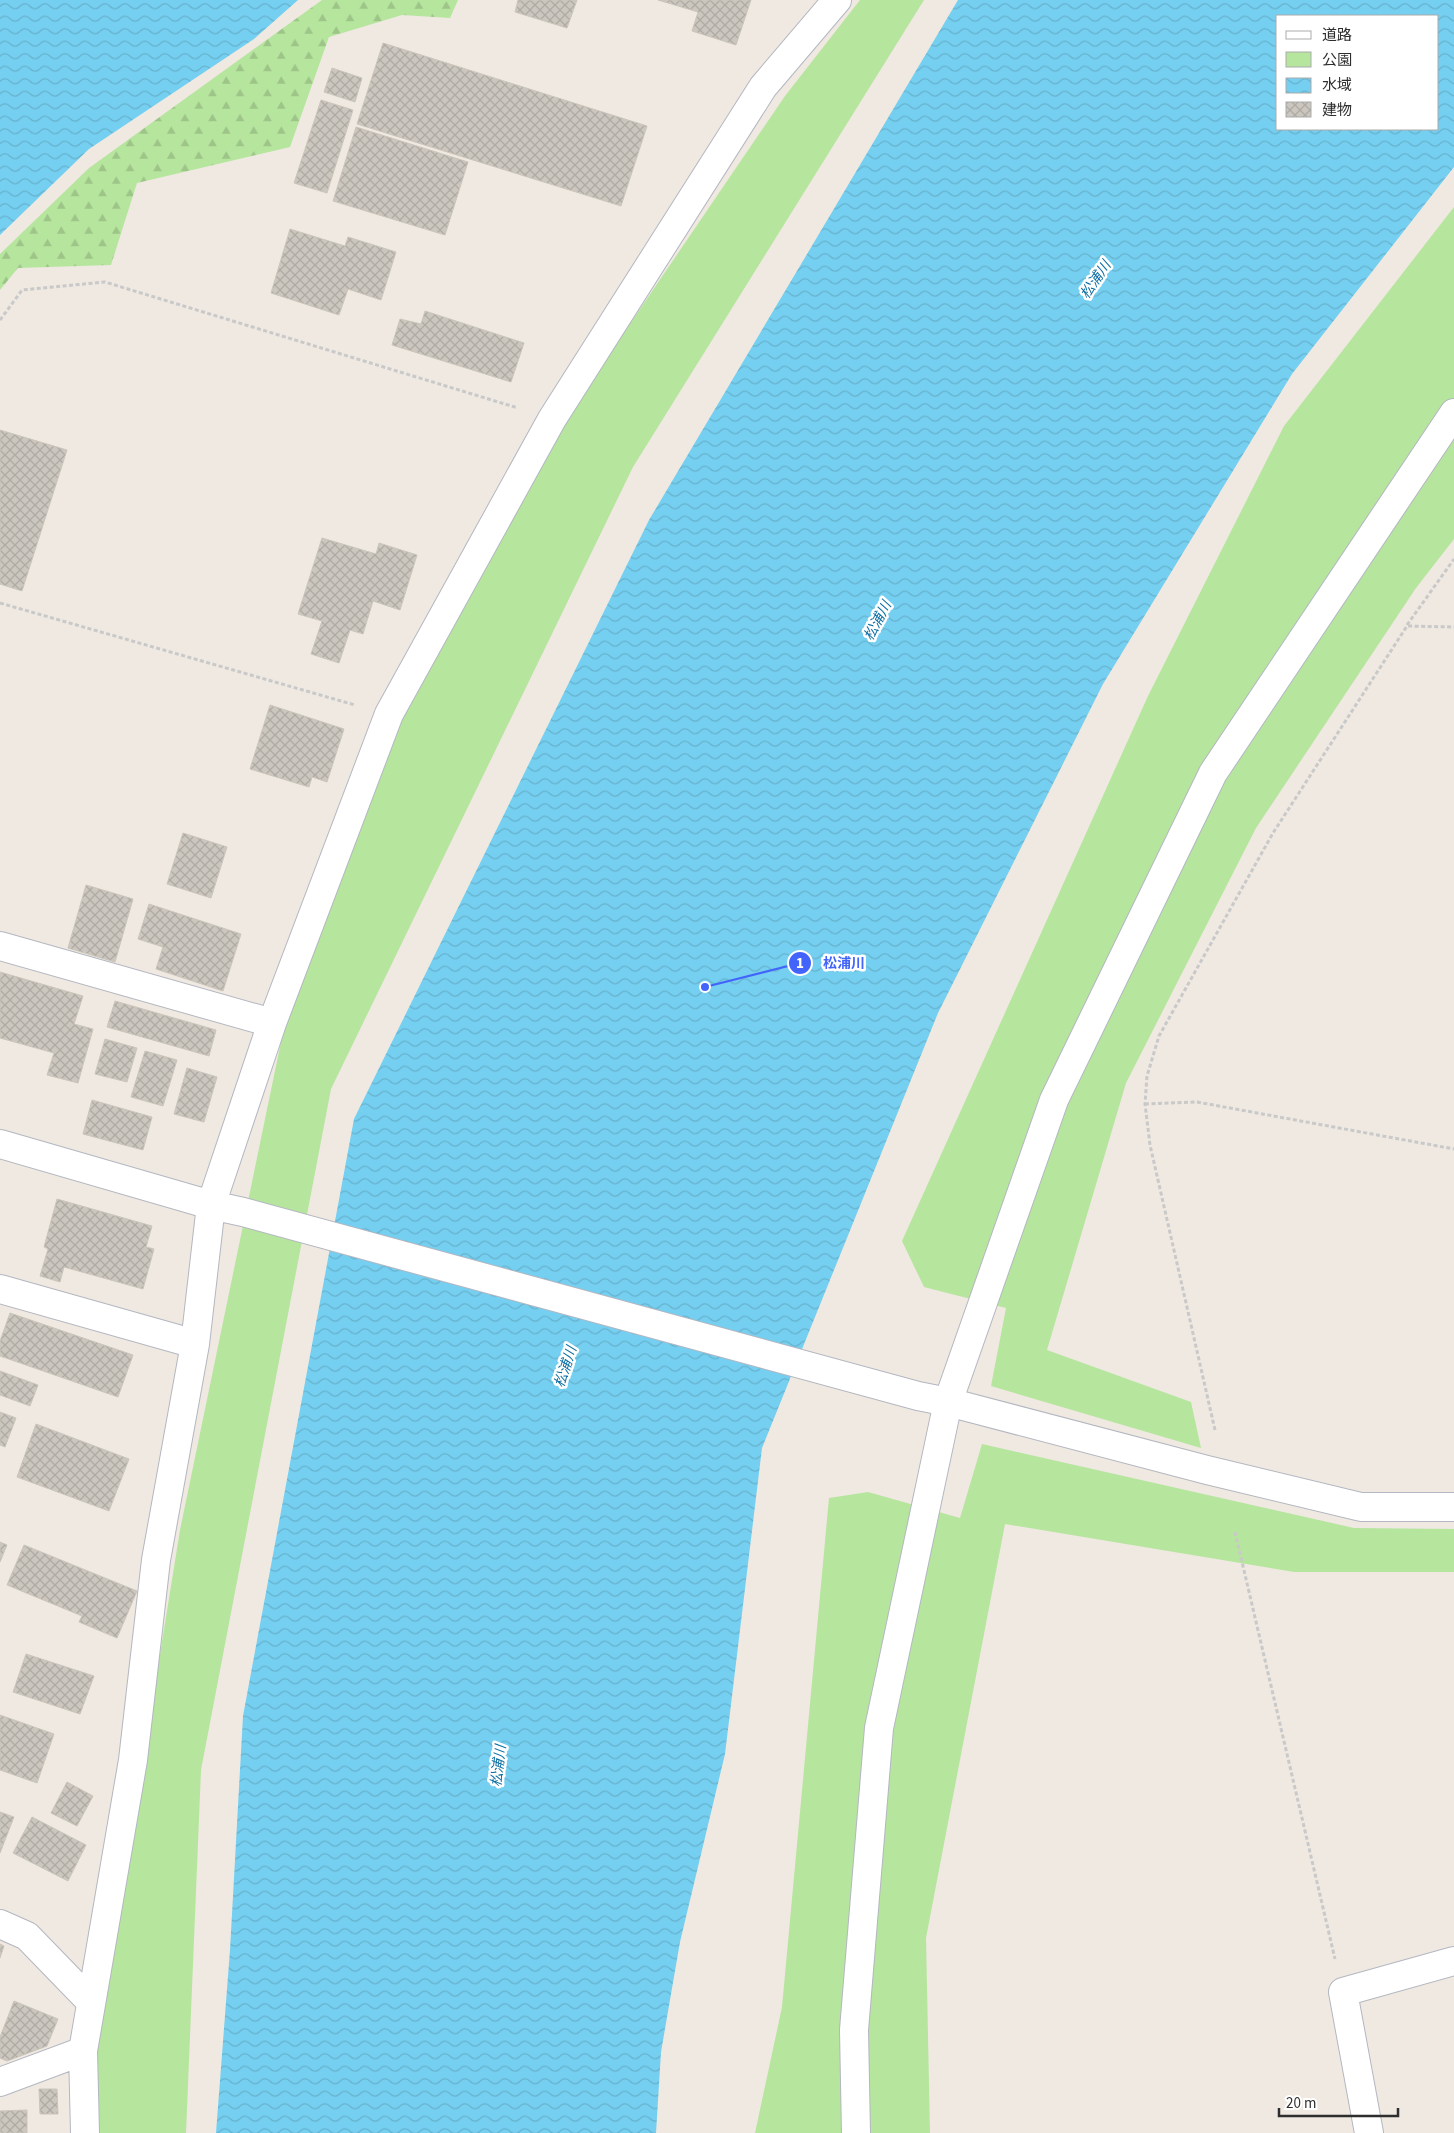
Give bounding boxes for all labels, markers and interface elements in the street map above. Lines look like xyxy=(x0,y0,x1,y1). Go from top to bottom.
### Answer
legend xyxy=(1276,15,1439,130)
text: 道路 xyxy=(1322,25,1352,46)
text: 公園 xyxy=(1322,50,1352,71)
text: 水域 xyxy=(1322,75,1352,96)
text: 建物 xyxy=(1322,100,1352,121)
water label: 松浦川 xyxy=(1076,255,1117,303)
water label: 松浦川 xyxy=(859,596,898,644)
callout: 松浦川 xyxy=(788,949,875,978)
text: 1 xyxy=(796,953,804,974)
text: 松浦川 xyxy=(823,954,865,974)
water label: 松浦川 xyxy=(550,1342,583,1390)
water label: 松浦川 xyxy=(487,1742,512,1788)
scale bar xyxy=(1279,2086,1398,2118)
text: 20 m xyxy=(1286,2093,1316,2114)

